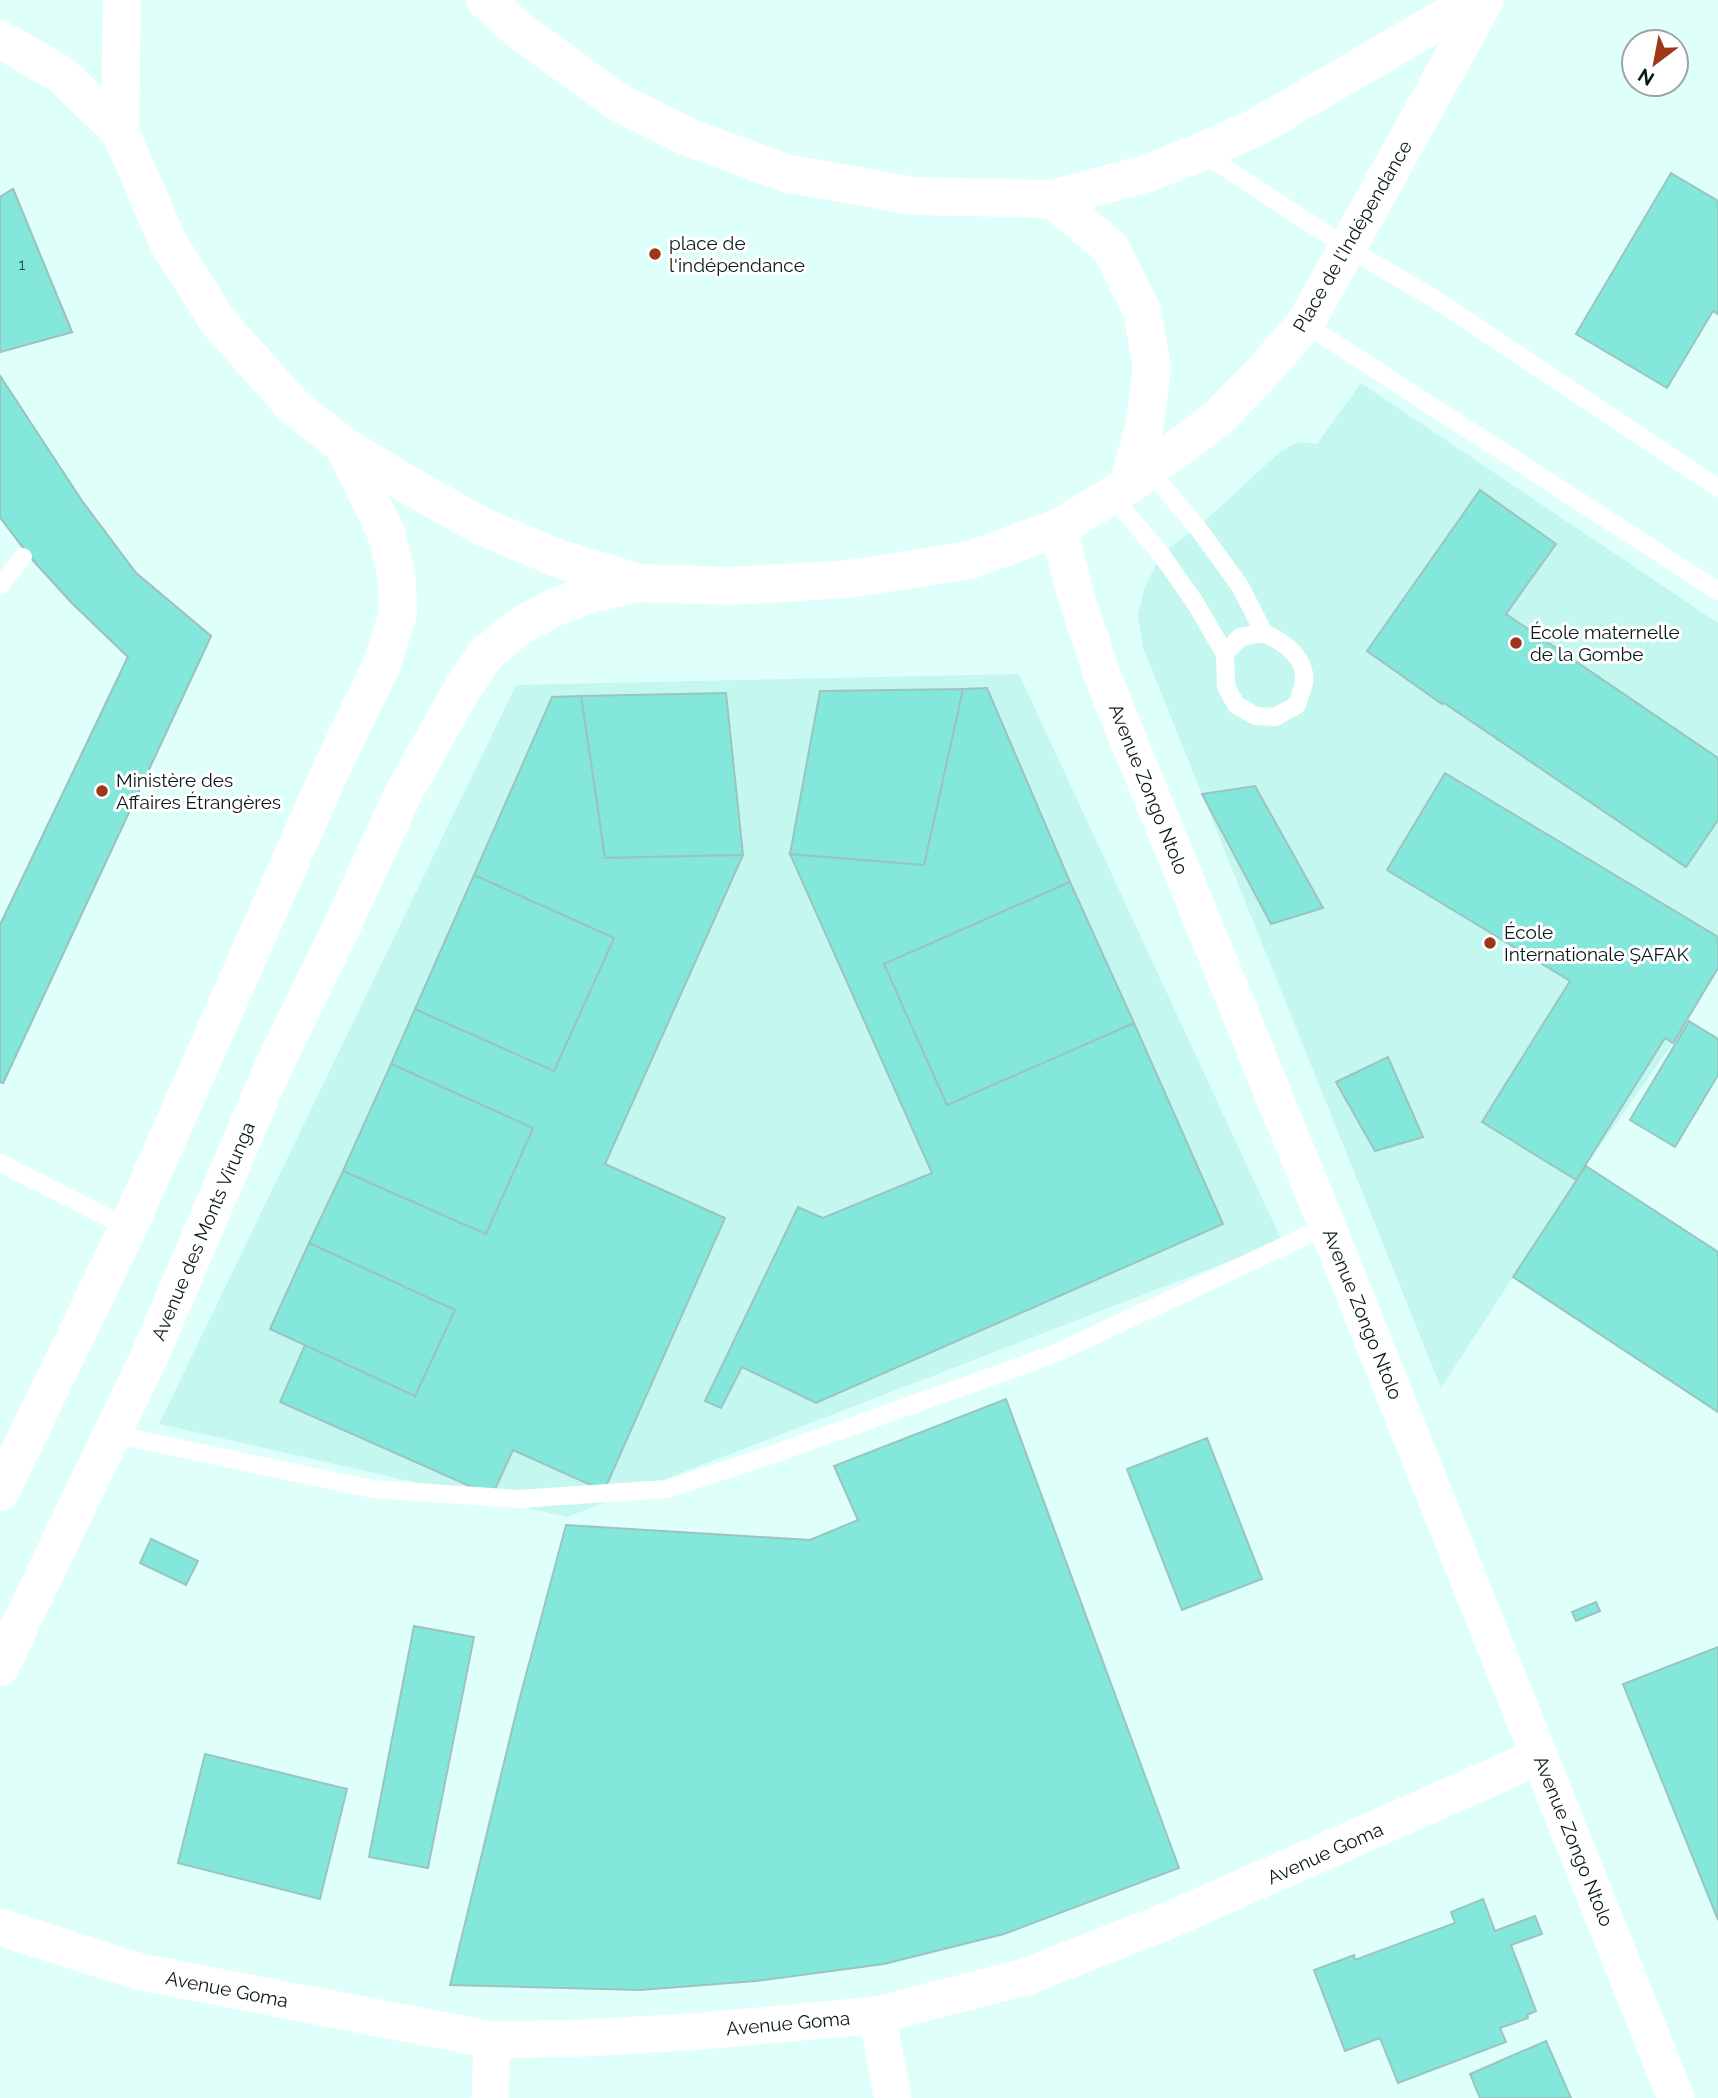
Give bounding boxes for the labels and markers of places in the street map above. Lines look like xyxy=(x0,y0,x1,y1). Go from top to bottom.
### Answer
place label: place de l'indépendance xyxy=(669,232,805,276)
marker: place de l'indépendance xyxy=(647,246,663,262)
place label: École maternelle de la Gombe xyxy=(1530,621,1680,665)
marker: École maternelle de la Gombe xyxy=(1508,635,1524,651)
place label: Ministère des Affaires Étrangères xyxy=(116,769,281,813)
marker: Ministère des Affaires Étrangères xyxy=(94,783,110,799)
place label: École Internationale ŞAFAK xyxy=(1504,921,1689,965)
marker: École Internationale ŞAFAK xyxy=(1482,935,1498,951)

